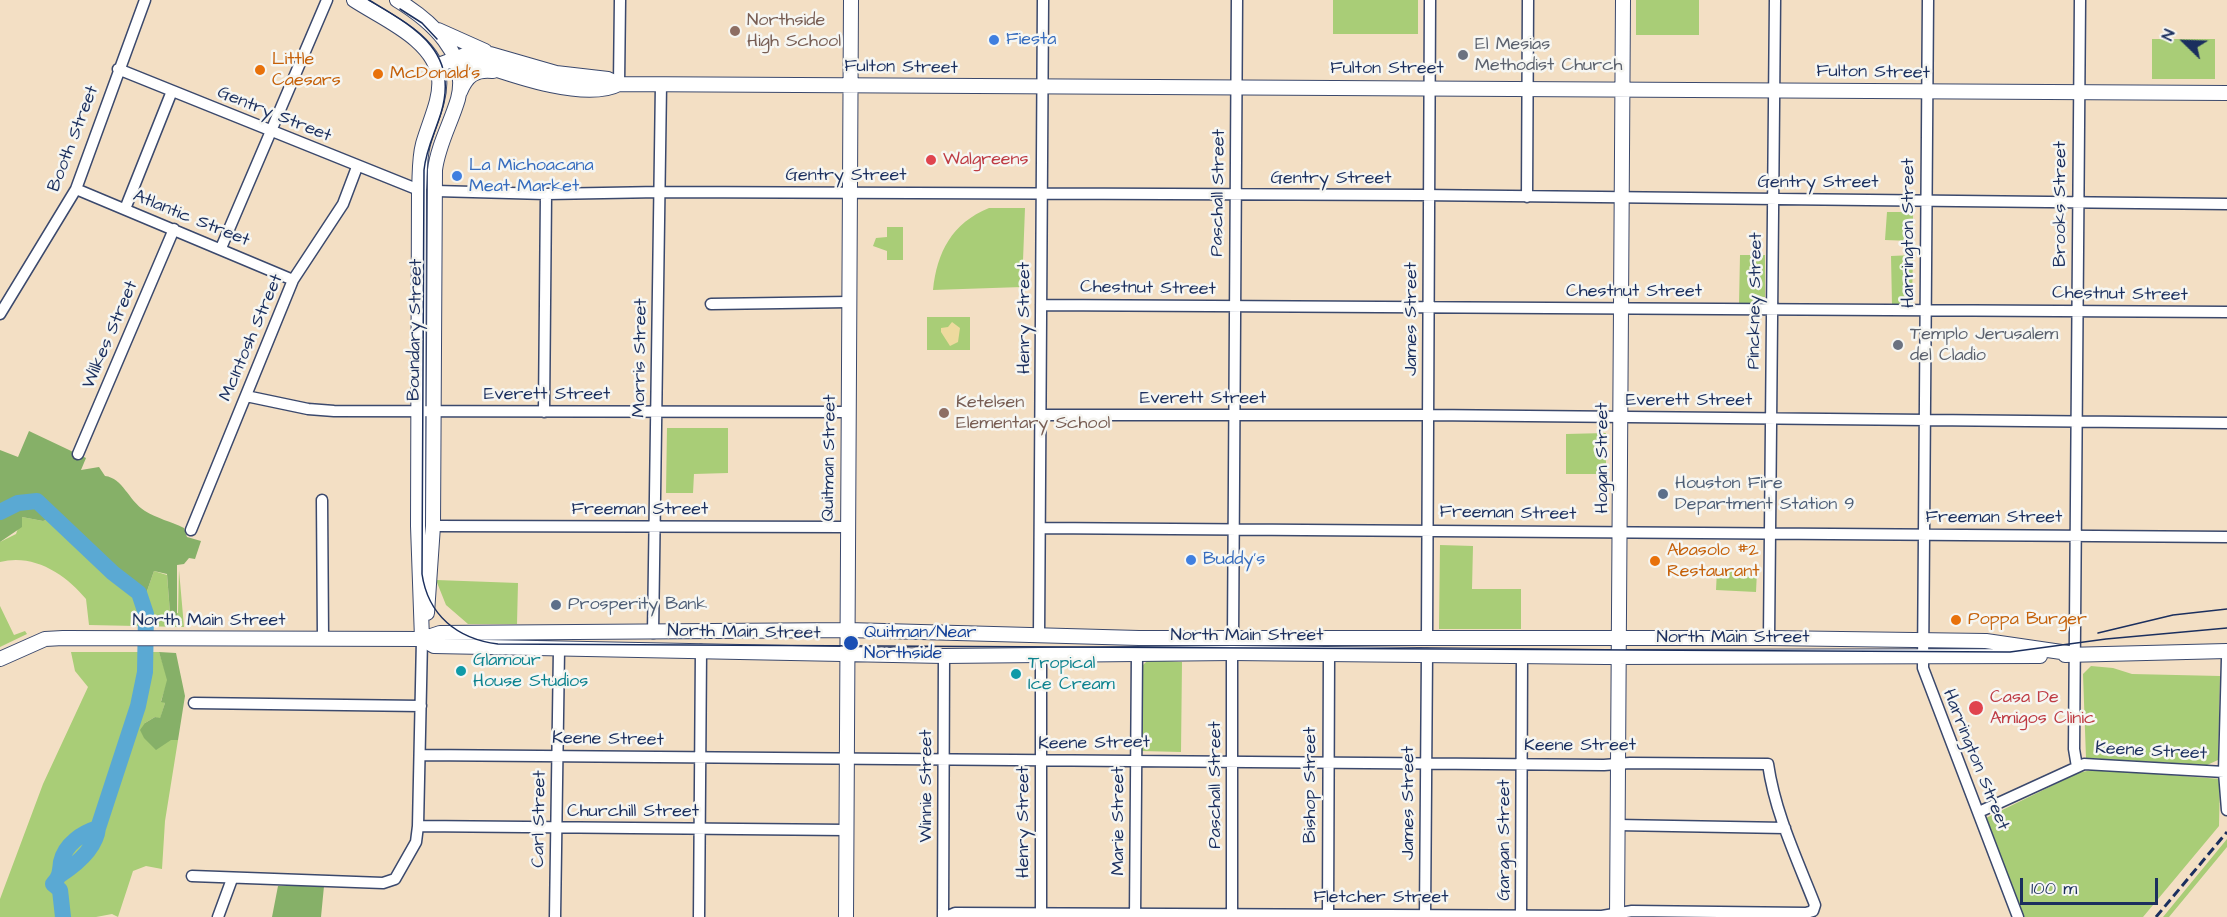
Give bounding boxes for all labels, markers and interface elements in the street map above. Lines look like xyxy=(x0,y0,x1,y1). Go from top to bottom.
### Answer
place label: Northside High School xyxy=(747,10,841,52)
north arrow xyxy=(2155,12,2215,72)
marker: Northside High School xyxy=(728,24,742,38)
text: N xyxy=(2156,26,2181,44)
place label: Fiesta xyxy=(1006,29,1056,51)
marker: Fiesta xyxy=(987,33,1001,47)
place label: El Mesias Methodist Church xyxy=(1475,34,1622,76)
marker: El Mesias Methodist Church xyxy=(1456,48,1470,62)
place label: Little Caesars xyxy=(272,49,341,92)
street label: Fulton Street xyxy=(844,56,958,80)
street label: Fulton Street xyxy=(1330,58,1444,80)
street label: Fulton Street xyxy=(1816,61,1930,85)
marker: Little Caesars xyxy=(253,63,267,77)
place label: McDonald's xyxy=(390,63,480,85)
marker: McDonald's xyxy=(371,67,385,81)
street label: Gentry Street xyxy=(214,82,334,148)
street label: Booth Street xyxy=(44,83,104,195)
street label: Paschall Street xyxy=(1207,129,1231,257)
street label: Brooks Street xyxy=(2050,141,2072,267)
place label: Walgreens xyxy=(943,149,1029,171)
marker: Walgreens xyxy=(924,153,938,167)
place label: La Michoacana Meat Market xyxy=(469,155,594,198)
street label: Harrington Street xyxy=(1898,158,1920,308)
street label: Gentry Street xyxy=(785,165,907,187)
street label: Gentry Street xyxy=(1270,168,1392,190)
marker: La Michoacana Meat Market xyxy=(450,169,464,183)
street label: Gentry Street xyxy=(1757,172,1879,194)
street label: Atlantic Street xyxy=(130,186,252,252)
street label: Pinckney Street xyxy=(1744,232,1768,370)
street label: Boundary Street xyxy=(404,259,428,401)
street label: Henry Street xyxy=(1014,262,1036,374)
street label: James Street xyxy=(1401,262,1423,376)
street label: McIntosh Street xyxy=(215,271,289,405)
street label: Chestnut Street xyxy=(1080,277,1216,301)
street label: Wilkes Street xyxy=(79,278,143,392)
street label: Chestnut Street xyxy=(1566,281,1702,303)
street label: Chestnut Street xyxy=(2052,283,2188,307)
street label: Morris Street xyxy=(629,298,653,418)
place label: Templo Jerusalem del Cladio xyxy=(1910,324,2058,366)
marker: Templo Jerusalem del Cladio xyxy=(1891,338,1905,352)
street label: Everett Street xyxy=(484,384,610,406)
street label: Everett Street xyxy=(1140,388,1266,410)
street label: Everett Street xyxy=(1626,390,1752,412)
place label: Ketelsen Elementary School xyxy=(956,392,1110,434)
street label: Quitman Street xyxy=(818,394,842,522)
street label: Hogan Street xyxy=(1592,402,1614,514)
marker: Ketelsen Elementary School xyxy=(937,406,951,420)
place label: Houston Fire Department Station 9 xyxy=(1675,473,1855,516)
marker: Houston Fire Department Station 9 xyxy=(1656,487,1670,501)
street label: Freeman Street xyxy=(572,499,708,521)
street label: Freeman Street xyxy=(1439,502,1577,526)
street label: Freeman Street xyxy=(1926,507,2062,529)
place label: Abasolo #2 Restaurant xyxy=(1667,540,1760,582)
place label: Buddy's xyxy=(1203,549,1265,571)
marker: Buddy's xyxy=(1184,553,1198,567)
marker: Abasolo #2 Restaurant xyxy=(1648,554,1662,568)
place label: Prosperity Bank xyxy=(568,594,707,616)
marker: Prosperity Bank xyxy=(549,598,563,612)
place label: Poppa Burger xyxy=(1968,609,2087,631)
street label: North Main Street xyxy=(132,610,286,632)
marker: Poppa Burger xyxy=(1949,613,1963,627)
street label: North Main Street xyxy=(667,621,821,645)
place label: Quitman/Near Northside xyxy=(864,622,976,664)
street label: North Main Street xyxy=(1170,625,1324,647)
street label: North Main Street xyxy=(1656,627,1810,649)
marker: Quitman/Near Northside xyxy=(842,634,860,652)
place label: Glamour House Studios xyxy=(473,650,588,692)
place label: Tropical Ice Cream xyxy=(1028,653,1115,696)
marker: Glamour House Studios xyxy=(454,664,468,678)
marker: Tropical Ice Cream xyxy=(1009,667,1023,681)
street label: Harrington Street xyxy=(1937,686,2013,834)
place label: Casa De Amigos Clinic xyxy=(1990,687,2095,730)
marker: Casa De Amigos Clinic xyxy=(1967,699,1985,717)
street label: Paschall Street xyxy=(1205,721,1227,849)
street label: Bishop Street xyxy=(1300,727,1322,843)
street label: Keene Street xyxy=(552,728,664,752)
street label: Winnie Street xyxy=(916,730,938,842)
street label: Keene Street xyxy=(1038,732,1150,756)
street label: Keene Street xyxy=(1524,735,1636,757)
street label: Keene Street xyxy=(2095,738,2207,766)
street label: James Street xyxy=(1398,746,1420,860)
street label: Henry Street xyxy=(1013,766,1035,878)
street label: Marie Street xyxy=(1108,766,1130,876)
street label: Carl Street xyxy=(528,770,552,868)
street label: Gargan Street xyxy=(1494,779,1516,901)
street label: Churchill Street xyxy=(567,801,699,823)
scale bar xyxy=(2023,866,2161,904)
text: 100 m xyxy=(2031,876,2077,901)
street label: Fletcher Street xyxy=(1313,887,1449,909)

